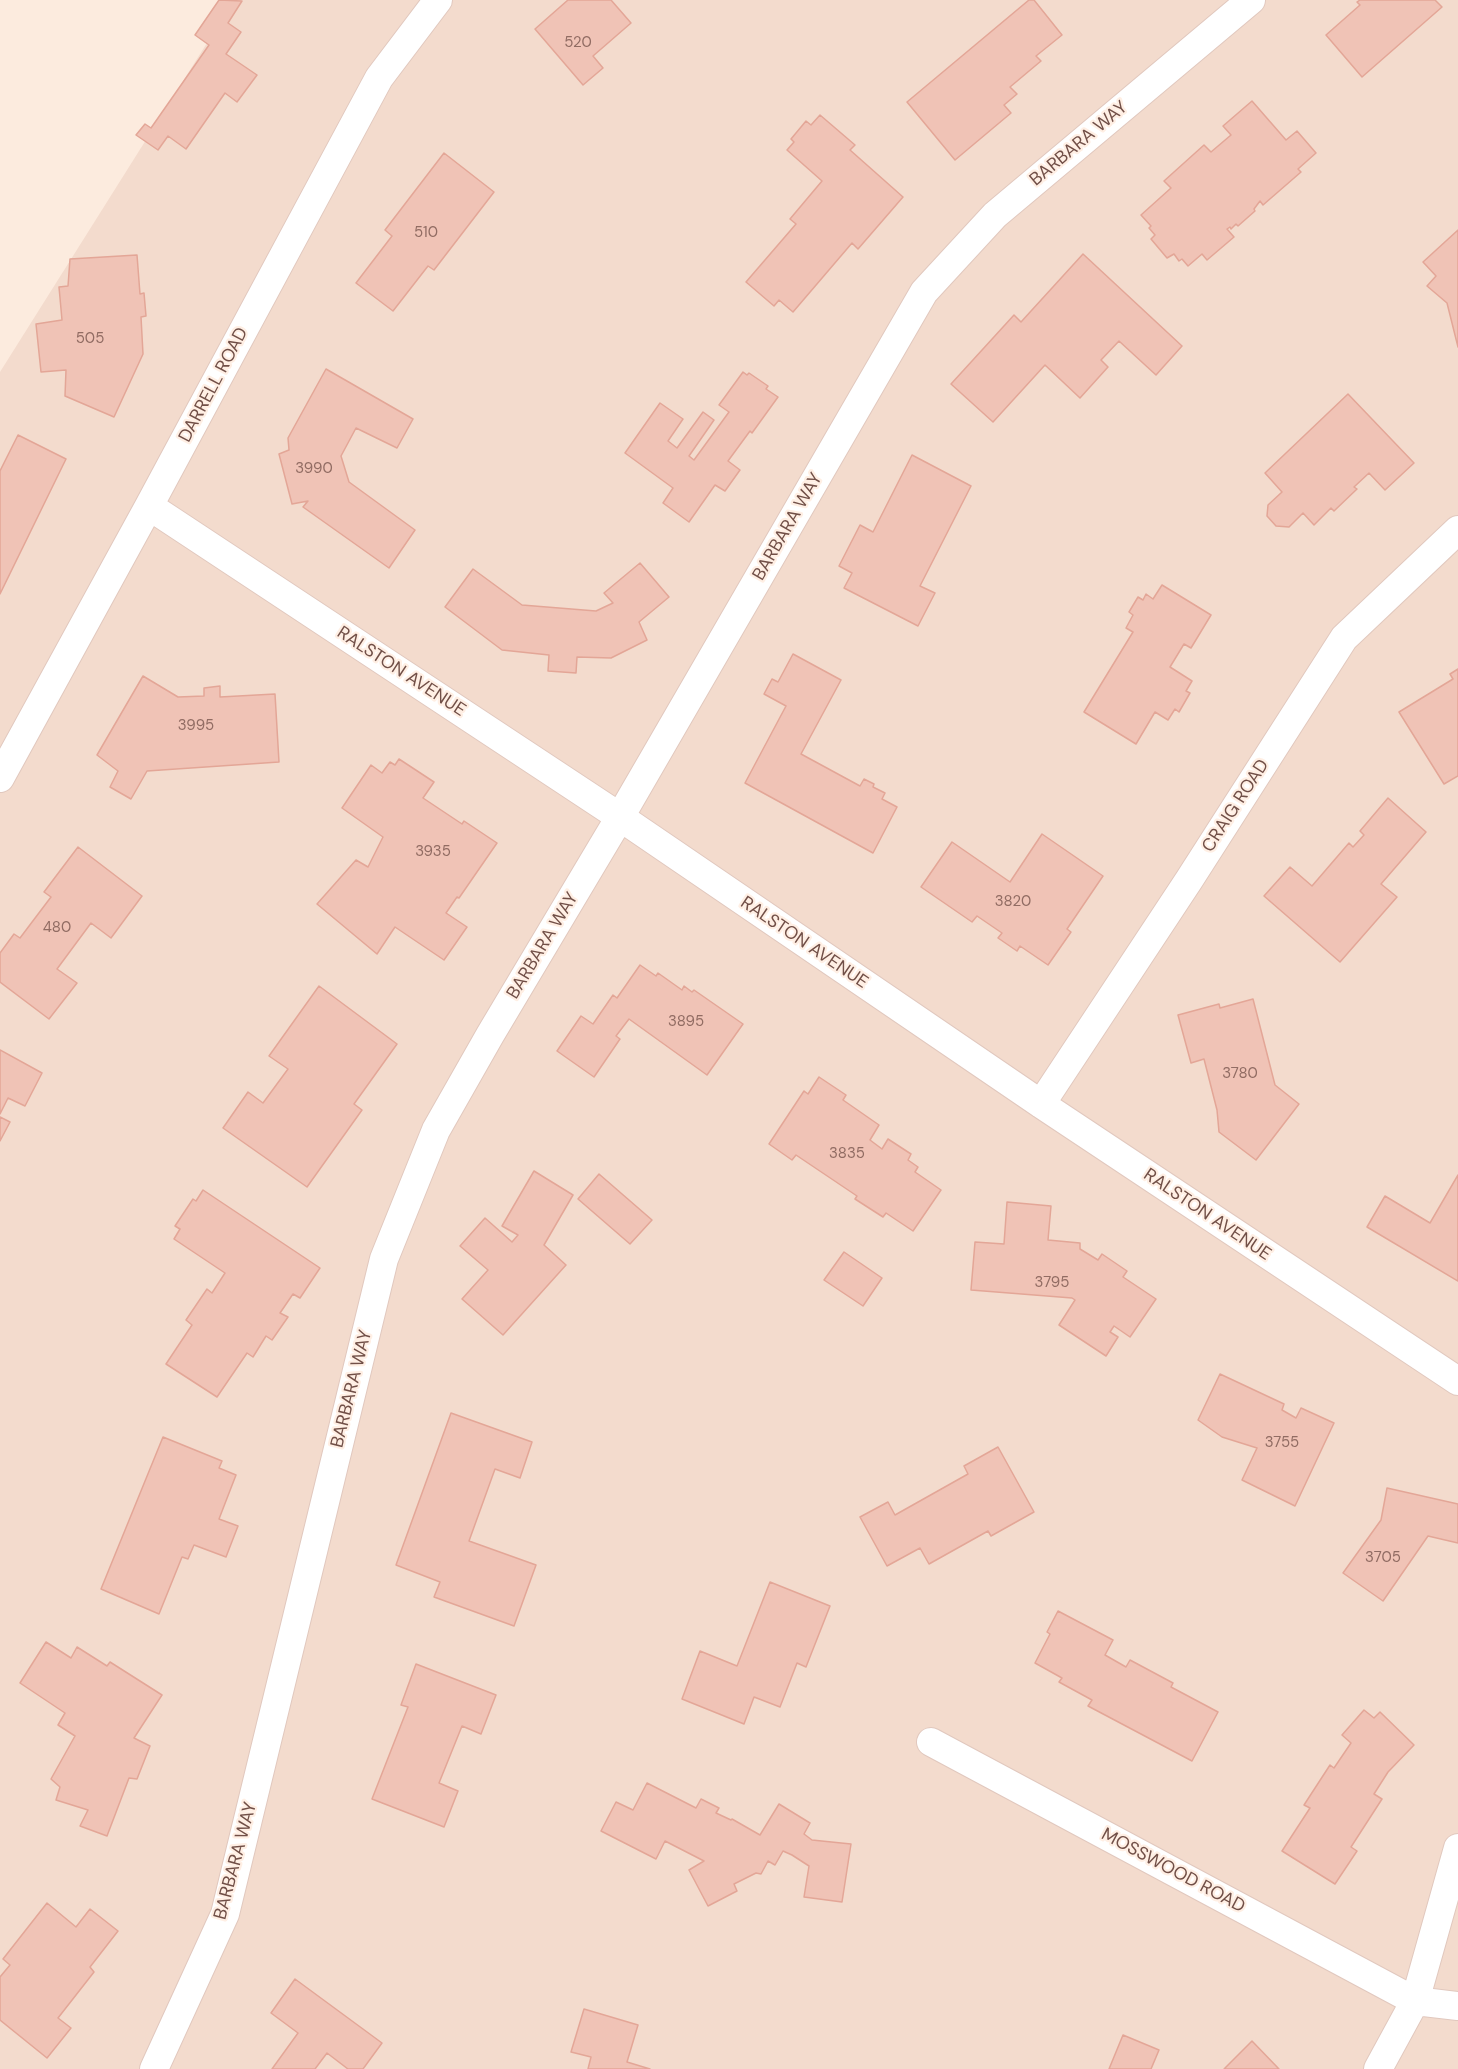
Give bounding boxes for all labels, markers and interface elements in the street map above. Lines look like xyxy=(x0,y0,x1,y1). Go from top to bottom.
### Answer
house number: 520 xyxy=(564,34,592,52)
street label: BARBARA WAY xyxy=(1026,97,1132,191)
house number: 510 xyxy=(414,224,438,242)
street label: DARRELL ROAD xyxy=(175,324,253,446)
house number: 505 xyxy=(76,330,104,348)
house number: 3990 xyxy=(295,460,333,478)
street label: BARBARA WAY xyxy=(749,469,827,585)
street label: RALSTON AVENUE xyxy=(333,622,469,722)
house number: 3995 xyxy=(178,717,214,735)
street label: CRAIG ROAD xyxy=(1198,756,1274,856)
house number: 3935 xyxy=(415,843,451,861)
street label: BARBARA WAY xyxy=(503,889,583,1003)
street label: RALSTON AVENUE xyxy=(736,892,872,994)
house number: 3820 xyxy=(995,893,1031,911)
house number: 480 xyxy=(43,919,71,937)
house number: 3895 xyxy=(668,1013,704,1031)
house number: 3780 xyxy=(1222,1065,1258,1083)
house number: 3835 xyxy=(829,1145,865,1163)
street label: RALSTON AVENUE xyxy=(1139,1164,1275,1266)
house number: 3795 xyxy=(1035,1274,1069,1292)
street label: BARBARA WAY xyxy=(327,1328,377,1450)
house number: 3755 xyxy=(1265,1434,1299,1452)
house number: 3705 xyxy=(1365,1549,1401,1567)
street label: BARBARA WAY xyxy=(210,1800,262,1922)
street label: MOSSWOOD ROAD xyxy=(1097,1824,1249,1918)

